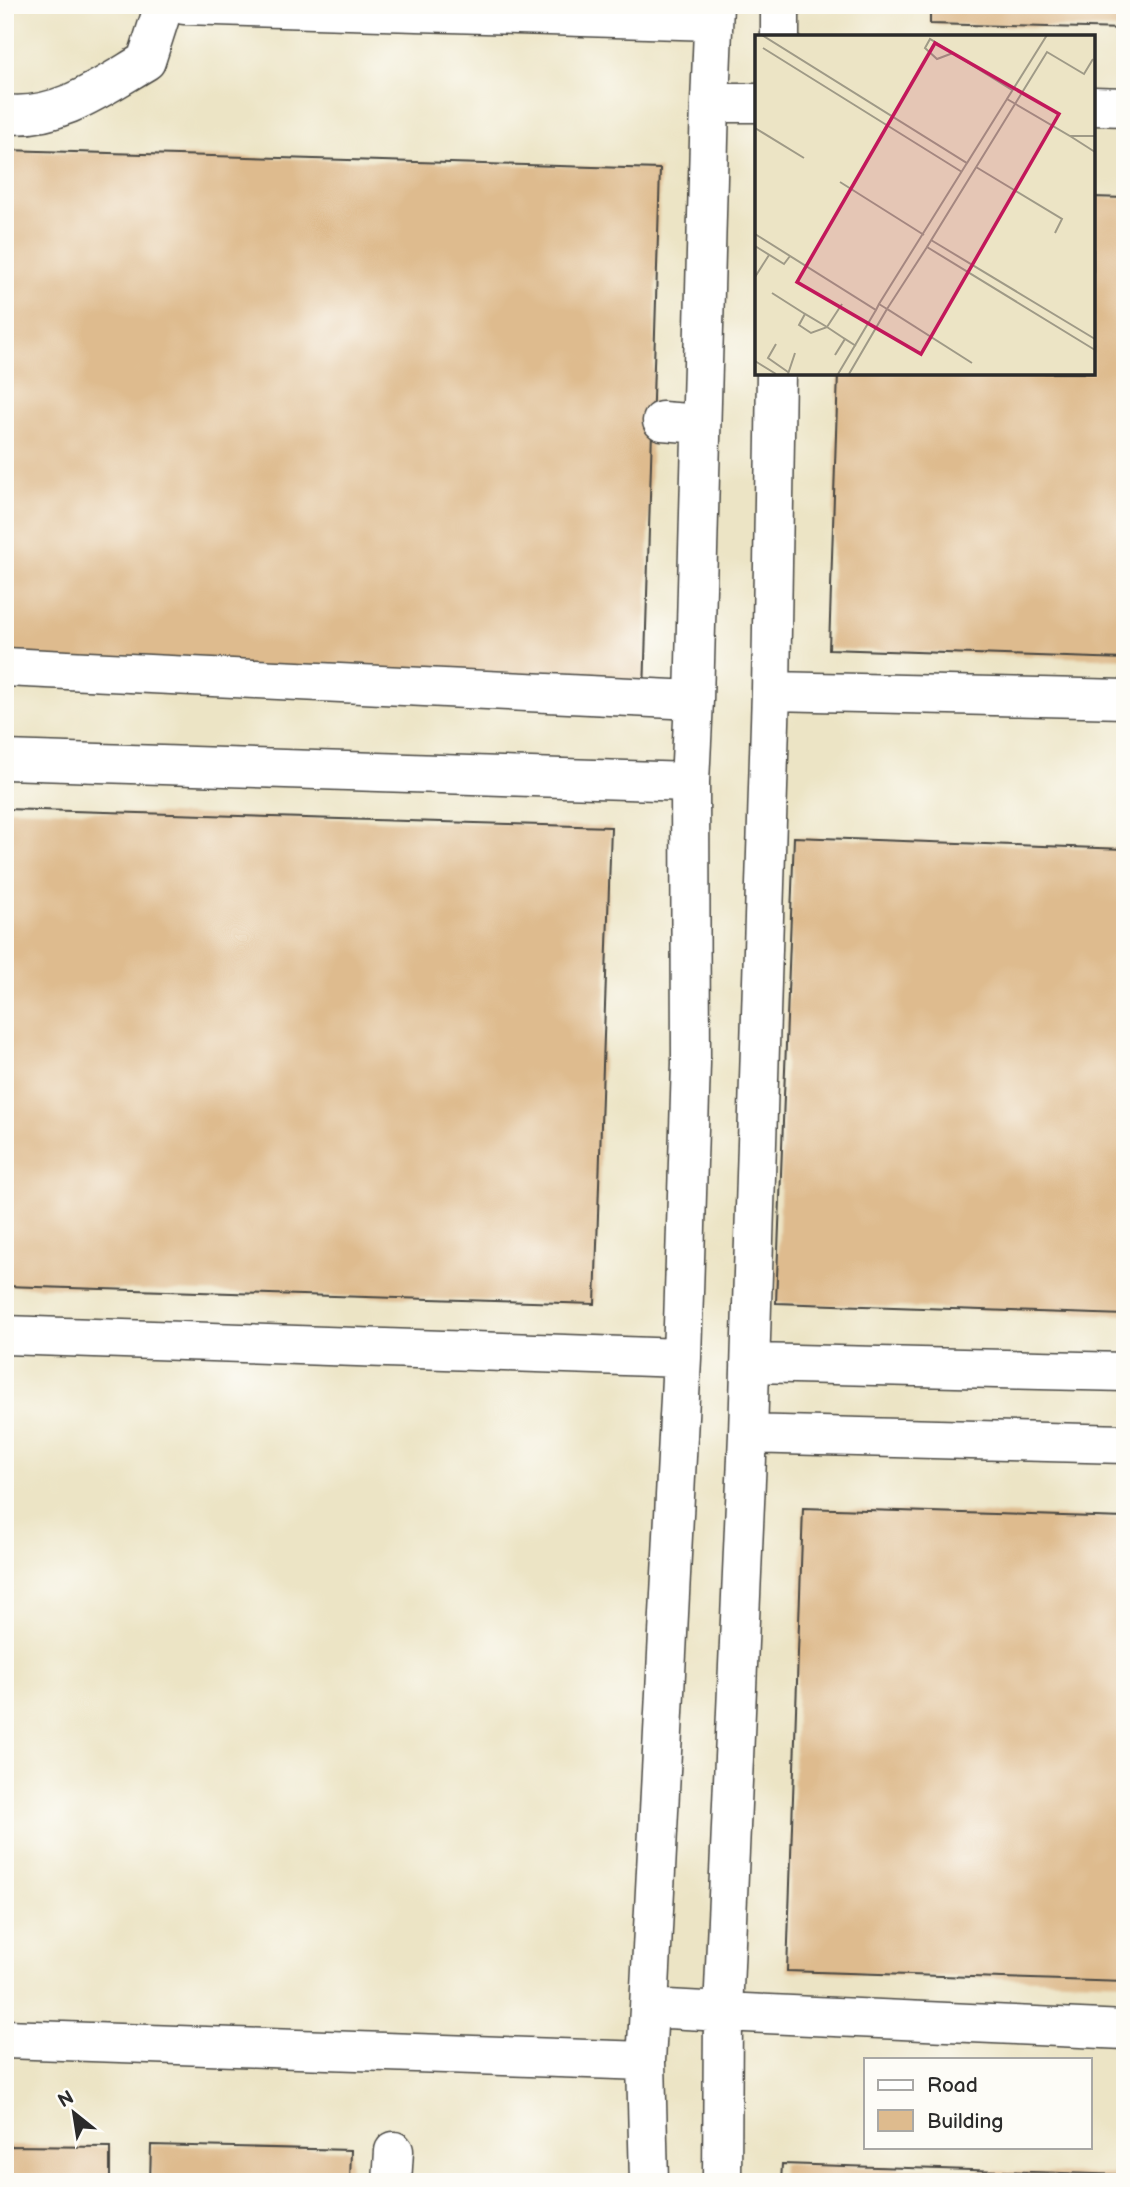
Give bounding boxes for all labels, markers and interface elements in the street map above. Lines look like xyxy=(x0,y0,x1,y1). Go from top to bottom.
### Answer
inset map xyxy=(755,35,1095,374)
legend xyxy=(864,2058,1092,2148)
text: Road xyxy=(927,2073,978,2098)
north arrow xyxy=(38,2078,108,2148)
text: N xyxy=(54,2086,78,2113)
text: Building xyxy=(927,2109,1003,2134)

